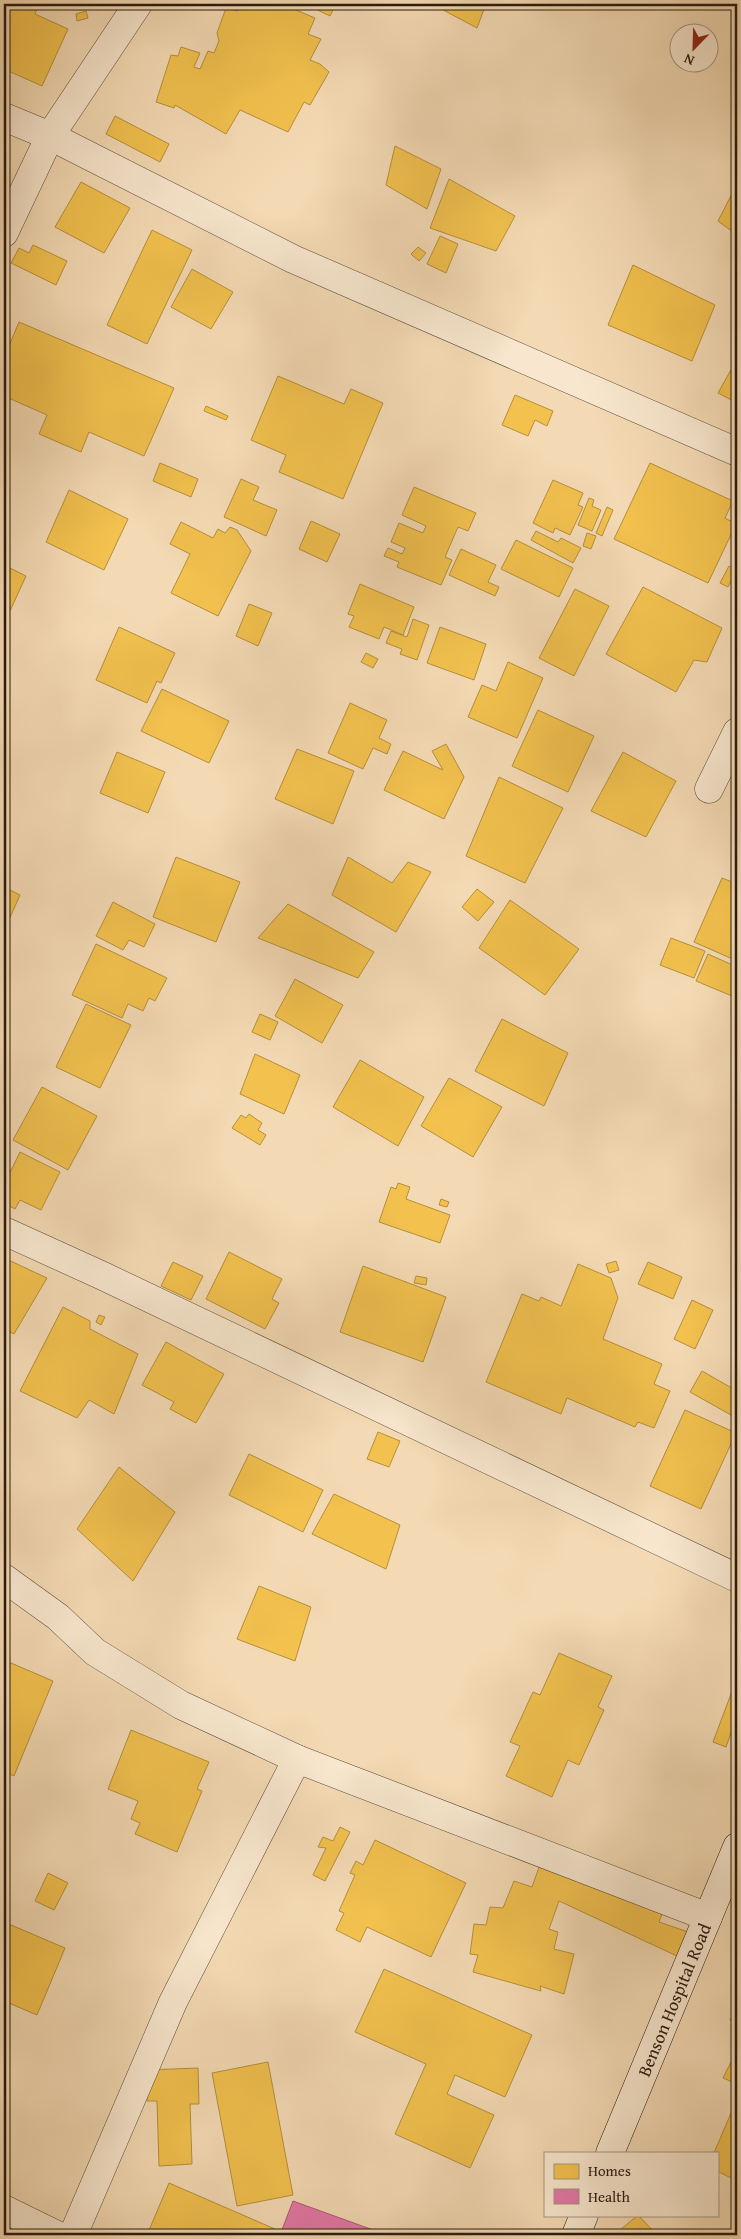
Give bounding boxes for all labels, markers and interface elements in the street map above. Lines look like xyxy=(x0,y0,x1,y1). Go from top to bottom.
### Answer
north arrow xyxy=(668,22,718,72)
text: N xyxy=(680,49,697,71)
street label: Benson Hospital Road xyxy=(630,1918,718,2081)
legend xyxy=(544,2152,718,2216)
text: Homes xyxy=(588,2160,631,2181)
text: Health xyxy=(588,2186,631,2207)

